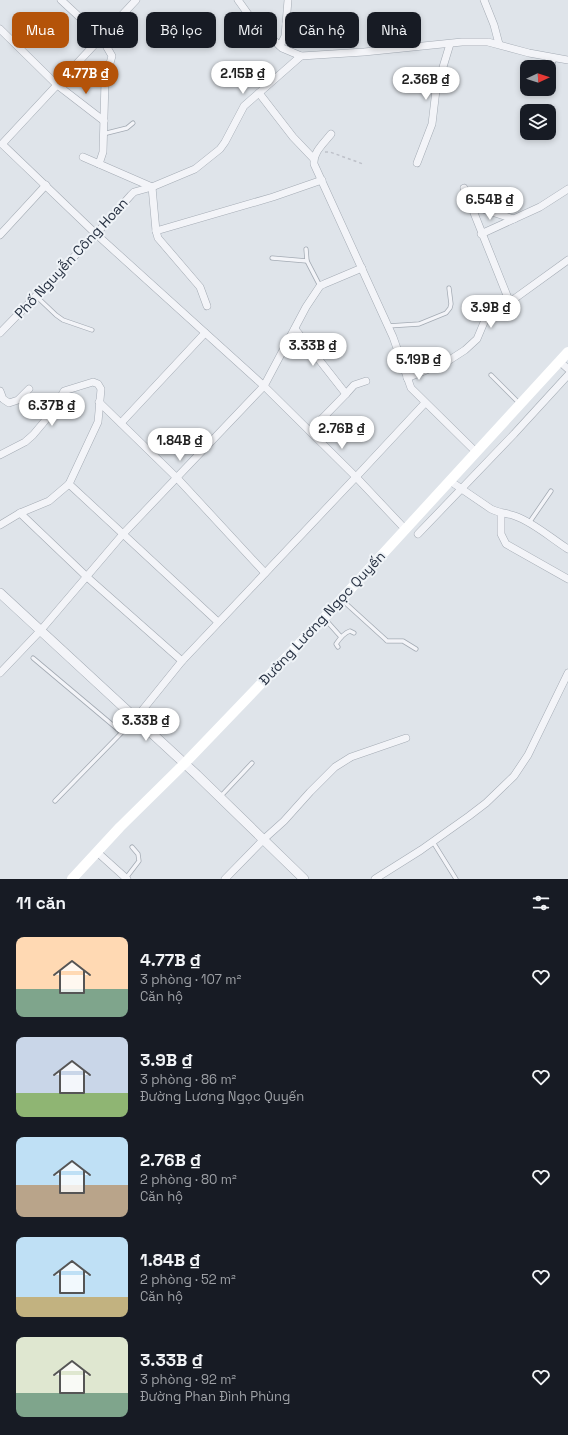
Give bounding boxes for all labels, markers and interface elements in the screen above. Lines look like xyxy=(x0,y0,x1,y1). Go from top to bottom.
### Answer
chip: Mua xyxy=(12,12,69,48)
chip: Thuê xyxy=(77,12,138,48)
chip: Bộ lọc xyxy=(146,12,216,48)
chip: Mới xyxy=(224,12,277,48)
chip: Căn hộ xyxy=(285,12,359,48)
chip: Nhà xyxy=(367,12,421,48)
north arrow xyxy=(520,60,556,96)
map controls xyxy=(520,60,556,140)
pin: 4.77B ₫ xyxy=(49,61,123,95)
pin: 2.15B ₫ xyxy=(206,61,280,95)
text: 4.77B ₫ xyxy=(62,65,110,82)
text: 2.15B ₫ xyxy=(220,65,266,82)
pin: 2.36B ₫ xyxy=(389,67,463,101)
text: 2.36B ₫ xyxy=(402,71,450,88)
button: layers xyxy=(520,104,556,140)
pin: 6.54B ₫ xyxy=(453,187,527,221)
text: 6.54B ₫ xyxy=(465,191,515,208)
street label: Phố Nguyễn Công Hoan xyxy=(10,194,132,322)
pin: 3.9B ₫ xyxy=(458,295,524,329)
text: 3.9B ₫ xyxy=(471,299,511,316)
pin: 3.33B ₫ xyxy=(276,333,350,367)
text: 3.33B ₫ xyxy=(289,337,337,354)
pin: 5.19B ₫ xyxy=(382,347,456,381)
text: 5.19B ₫ xyxy=(396,351,442,368)
pin: 6.37B ₫ xyxy=(15,393,89,427)
text: 6.37B ₫ xyxy=(28,397,76,414)
pin: 2.76B ₫ xyxy=(305,416,379,450)
text: 2.76B ₫ xyxy=(318,420,366,437)
pin: 1.84B ₫ xyxy=(143,428,217,462)
text: 1.84B ₫ xyxy=(157,432,203,449)
street label: Đường Lương Ngọc Quyến xyxy=(255,547,389,689)
pin: 3.33B ₫ xyxy=(109,708,183,742)
text: 3.33B ₫ xyxy=(122,712,170,729)
text: 11 căn xyxy=(16,892,66,914)
icon: filters xyxy=(530,892,552,914)
text: 4.77B ₫ xyxy=(140,949,202,971)
icon: home xyxy=(48,953,96,1001)
icon: heart xyxy=(530,966,552,988)
text: 3 phòng · 107 m² xyxy=(140,971,241,988)
text: Căn hộ xyxy=(140,988,183,1005)
text: 3.9B ₫ xyxy=(140,1049,193,1071)
icon: home xyxy=(48,1053,96,1101)
icon: heart xyxy=(530,1066,552,1088)
text: 3 phòng · 86 m² xyxy=(140,1071,236,1088)
text: Đường Lương Ngọc Quyến xyxy=(140,1088,304,1105)
text: 2.76B ₫ xyxy=(140,1149,202,1171)
icon: home xyxy=(48,1153,96,1201)
icon: heart xyxy=(530,1166,552,1188)
text: 2 phòng · 80 m² xyxy=(140,1171,237,1188)
text: Căn hộ xyxy=(140,1188,183,1205)
text: 1.84B ₫ xyxy=(140,1249,201,1271)
icon: home xyxy=(48,1253,96,1301)
icon: heart xyxy=(530,1266,552,1288)
text: 2 phòng · 52 m² xyxy=(140,1271,236,1288)
text: Căn hộ xyxy=(140,1288,183,1305)
text: 3.33B ₫ xyxy=(140,1349,204,1371)
icon: home xyxy=(48,1353,96,1401)
icon: heart xyxy=(530,1366,552,1388)
text: 3 phòng · 92 m² xyxy=(140,1371,236,1388)
text: Đường Phan Đình Phùng xyxy=(140,1388,290,1405)

